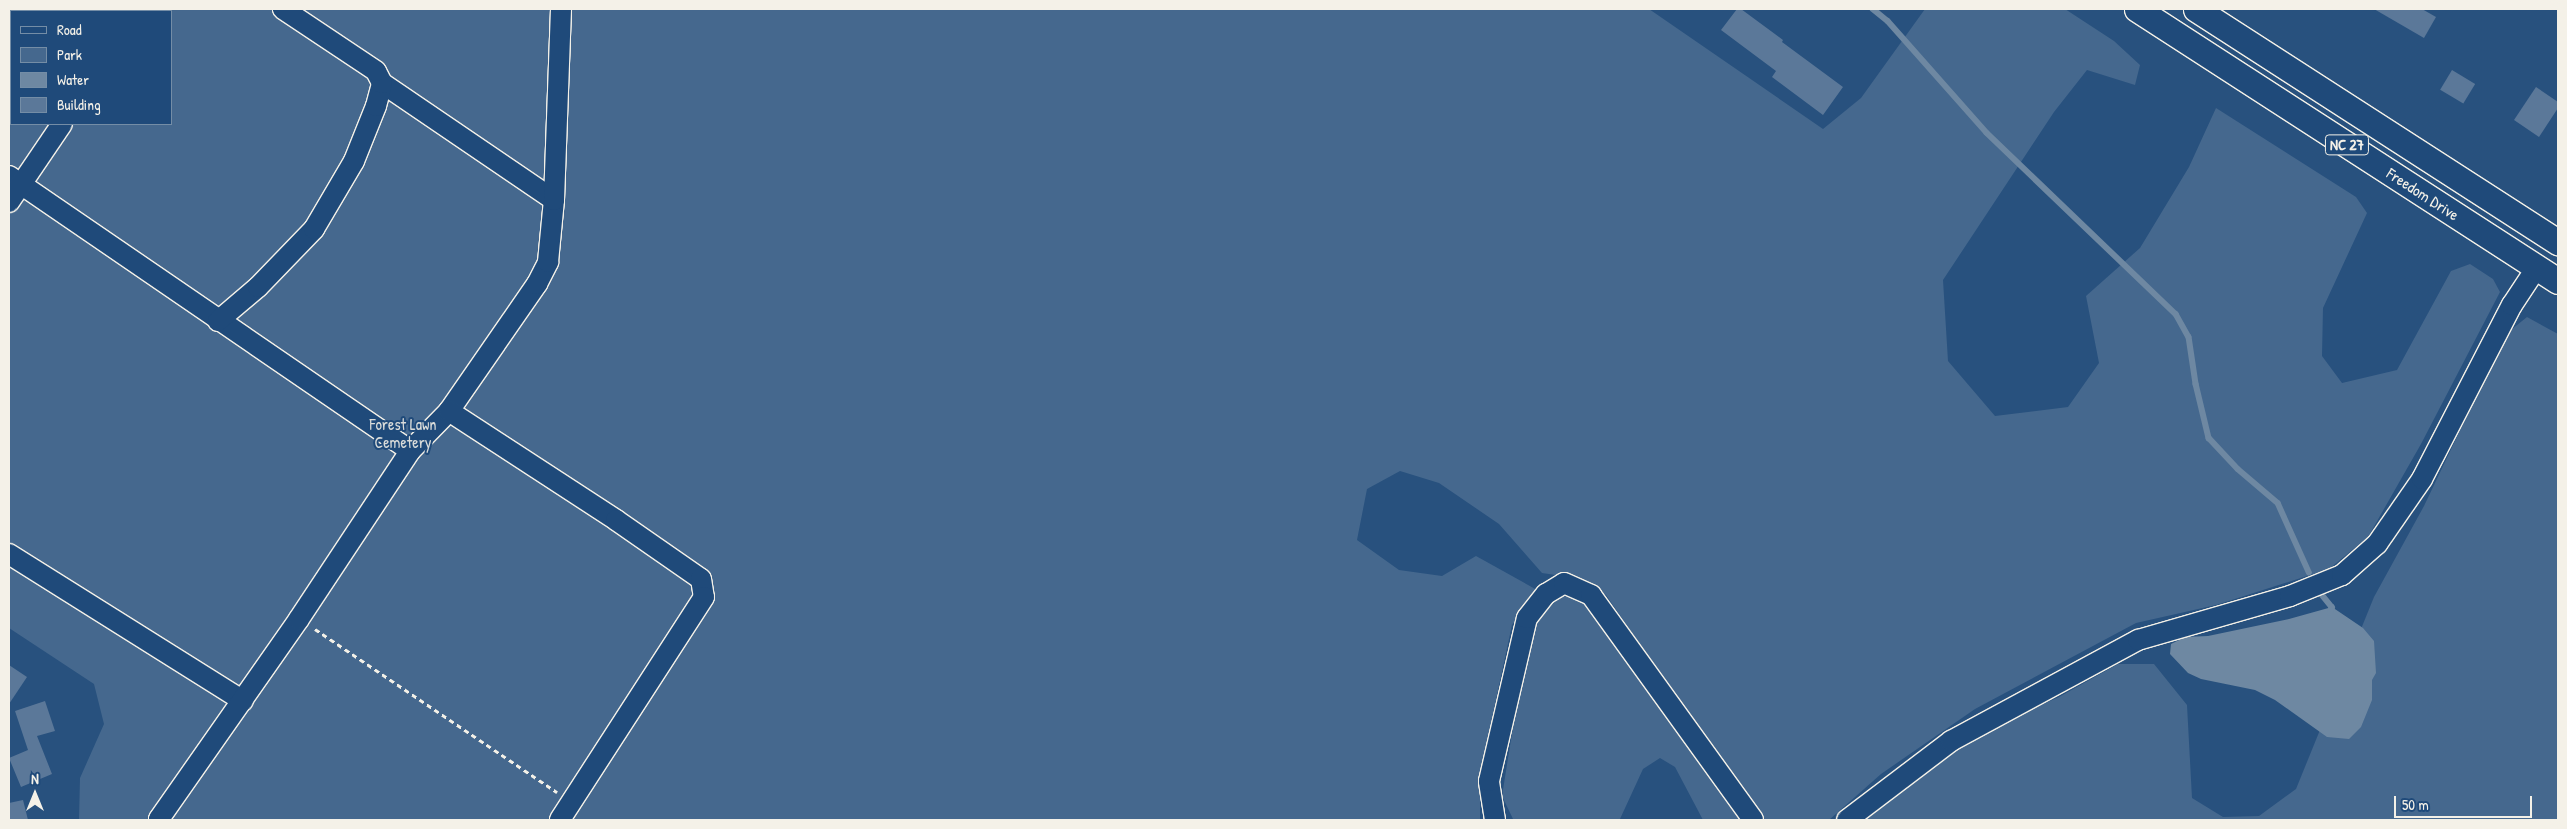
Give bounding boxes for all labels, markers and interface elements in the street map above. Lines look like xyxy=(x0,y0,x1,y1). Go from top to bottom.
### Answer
legend xyxy=(10,10,172,125)
text: Road xyxy=(57,19,82,40)
text: Park xyxy=(57,44,82,65)
text: Water xyxy=(57,69,89,90)
text: Building xyxy=(57,94,101,115)
road number: NC 27 xyxy=(2324,132,2370,158)
street label: Freedom Drive xyxy=(2383,164,2463,224)
park label: Forest Lawn Cemetery xyxy=(369,414,437,452)
north arrow xyxy=(10,769,60,819)
text: N xyxy=(31,769,39,788)
scale bar xyxy=(2397,786,2534,818)
text: 50 m xyxy=(2402,794,2429,815)

